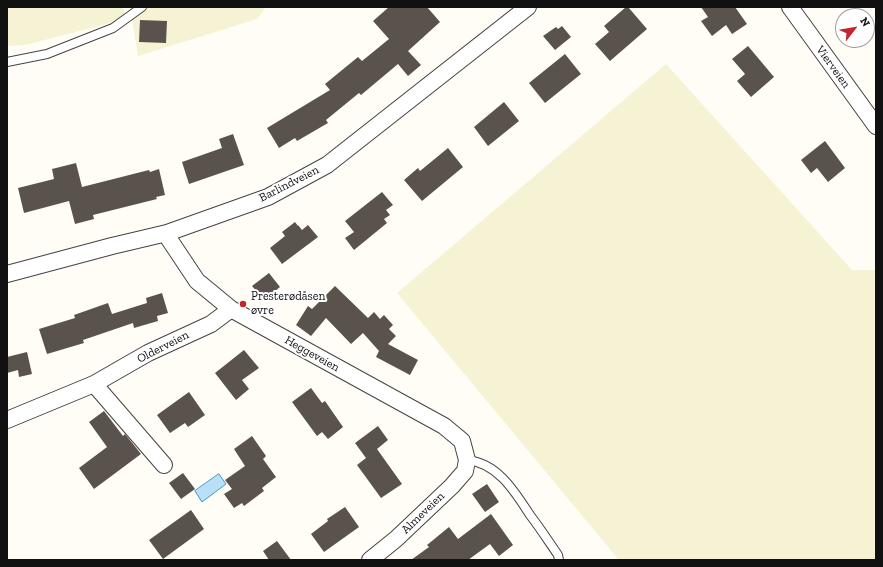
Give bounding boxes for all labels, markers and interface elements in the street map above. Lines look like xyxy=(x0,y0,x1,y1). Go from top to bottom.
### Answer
north arrow xyxy=(835,8,875,48)
text: N xyxy=(857,15,873,29)
street label: Vierveien xyxy=(813,43,853,91)
street label: Barlindveien xyxy=(257,163,321,205)
place label: Presterødåsen øvre xyxy=(251,290,325,318)
marker: Presterødåsen øvre xyxy=(238,299,248,309)
street label: Olderveien xyxy=(135,328,191,366)
street label: Heggeveien xyxy=(282,333,342,375)
street label: Almeveien xyxy=(399,489,447,537)

